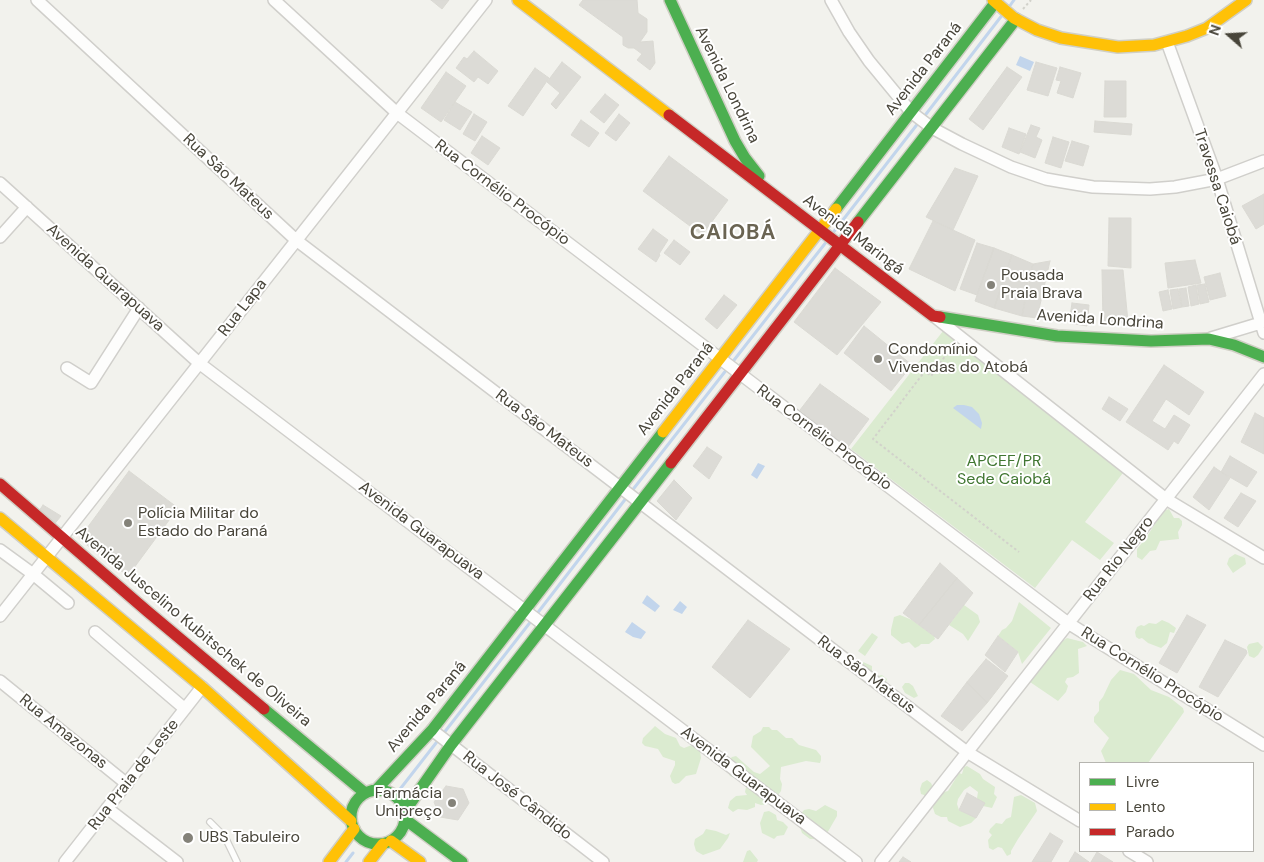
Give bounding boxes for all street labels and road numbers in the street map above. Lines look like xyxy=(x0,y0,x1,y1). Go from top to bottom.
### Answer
street label: Avenida Paraná xyxy=(882,19,966,119)
street label: Avenida Londrina xyxy=(690,24,764,146)
street label: Travessa Caiobá xyxy=(1189,127,1245,247)
street label: Rua São Mateus xyxy=(178,130,278,224)
street label: Rua Cornélio Procópio xyxy=(431,136,573,250)
street label: Avenida Maringá xyxy=(799,191,907,279)
street label: Avenida Guarapuava xyxy=(42,220,168,336)
street label: Rua Lapa xyxy=(215,275,271,341)
street label: Avenida Londrina xyxy=(1036,306,1164,334)
street label: Avenida Paraná xyxy=(634,339,718,439)
street label: Rua Cornélio Procópio xyxy=(753,381,895,495)
street label: Rua São Mateus xyxy=(491,386,597,472)
street label: Avenida Guarapuava xyxy=(355,478,487,584)
street label: Rua Rio Negro xyxy=(1080,513,1158,605)
street label: Avenida Juscelino Kubitschek de Oliveira xyxy=(71,523,315,731)
street label: Rua Cornélio Procópio xyxy=(1077,623,1227,727)
street label: Rua São Mateus xyxy=(813,632,919,718)
street label: Avenida Paraná xyxy=(383,658,471,756)
street label: Rua Amazonas xyxy=(15,691,111,773)
street label: Rua Praia de Leste xyxy=(85,716,183,834)
street label: Avenida Guarapuava xyxy=(677,723,809,829)
street label: Rua José Cândido xyxy=(459,747,575,845)

